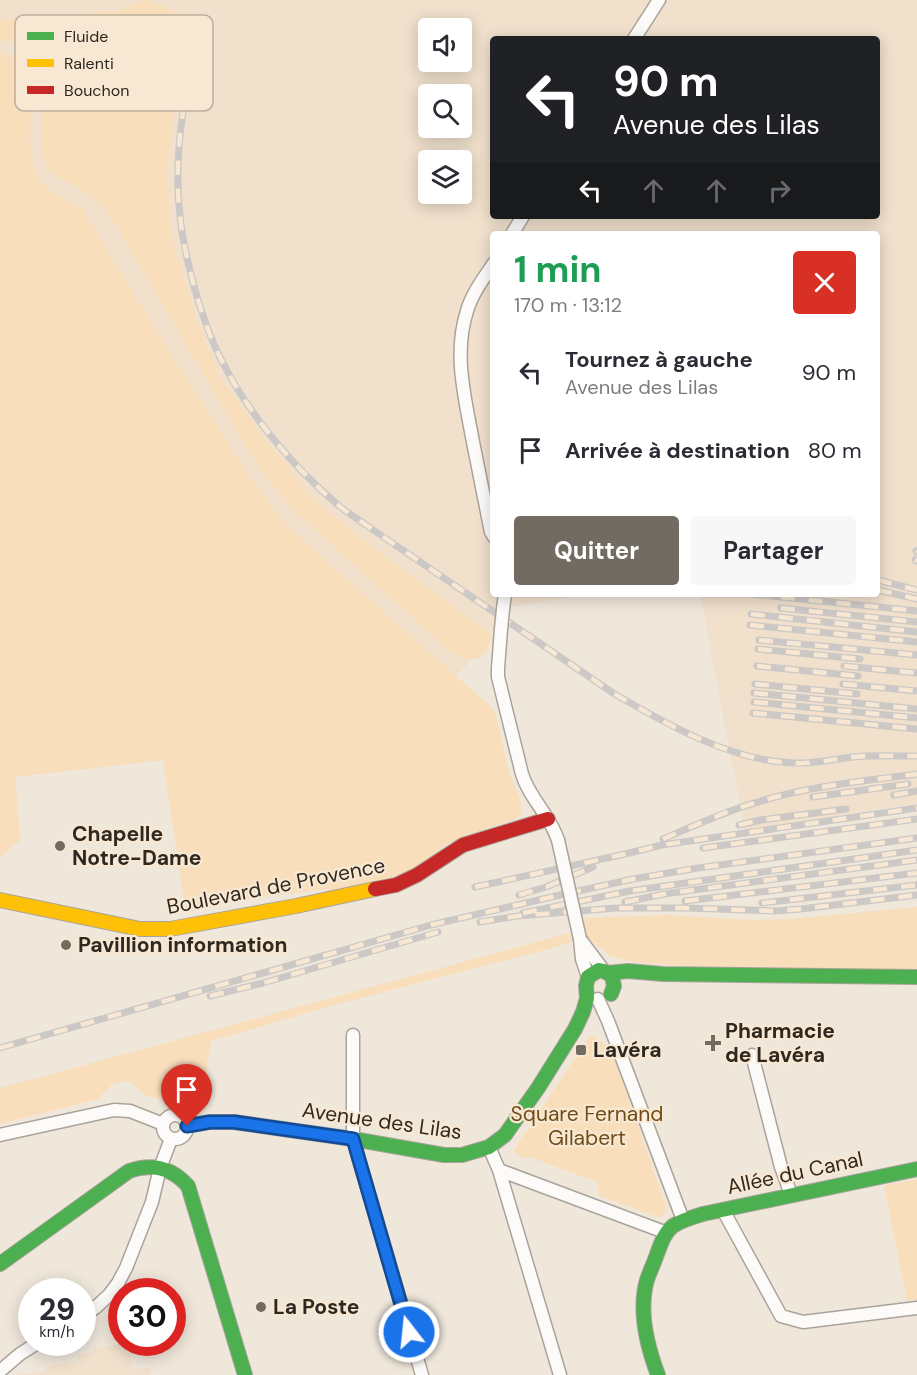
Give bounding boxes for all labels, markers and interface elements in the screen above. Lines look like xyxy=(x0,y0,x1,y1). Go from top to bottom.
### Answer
legend xyxy=(15,15,213,111)
map controls xyxy=(418,18,472,204)
button: sound xyxy=(418,18,472,72)
text: Fluide xyxy=(64,26,108,47)
text: Ralenti xyxy=(64,53,114,74)
text: 90 m xyxy=(613,54,719,109)
icon: left xyxy=(514,60,592,138)
text: Bouchon xyxy=(64,80,129,101)
button: search xyxy=(418,84,472,138)
text: Avenue des Lilas xyxy=(613,107,820,142)
button: layers xyxy=(418,150,472,204)
icon: left xyxy=(574,174,607,207)
icon: ahead xyxy=(637,174,670,207)
icon: ahead xyxy=(700,174,733,207)
icon: right xyxy=(763,174,796,207)
text: 1 min xyxy=(514,246,602,293)
button: close xyxy=(793,251,856,314)
text: 170 m · 13:12 xyxy=(514,292,622,318)
text: Tournez à gauche xyxy=(565,345,753,374)
icon: left xyxy=(514,356,547,389)
text: 90 m xyxy=(802,358,856,387)
text: Avenue des Lilas xyxy=(565,374,718,400)
icon: arrive xyxy=(514,434,547,467)
text: Arrivée à destination xyxy=(565,436,790,465)
text: 80 m xyxy=(808,436,862,465)
button: Quitter xyxy=(514,516,679,585)
button: Partager xyxy=(691,516,856,585)
place label: Chapelle Notre-Dame xyxy=(72,820,202,872)
marker: Chapelle Notre-Dame xyxy=(53,839,67,853)
street label: Boulevard de Provence xyxy=(164,851,388,921)
place label: Pavillion information xyxy=(78,931,288,959)
marker: Pavillion information xyxy=(59,938,73,952)
place label: Pharmacie de Lavéra xyxy=(725,1017,835,1069)
place label: Lavéra xyxy=(593,1036,662,1064)
marker: Pharmacie de Lavéra xyxy=(706,1036,720,1050)
marker: Lavéra xyxy=(574,1043,588,1057)
pin xyxy=(161,1064,212,1126)
icon: arrive xyxy=(170,1073,203,1106)
street label: Avenue des Lilas xyxy=(300,1096,464,1146)
park label: Square Fernand Gilabert xyxy=(511,1100,663,1152)
street label: Allée du Canal xyxy=(725,1145,865,1201)
speed limit sign: 30 xyxy=(108,1278,186,1356)
text: 29 xyxy=(39,1290,75,1329)
place label: La Poste xyxy=(273,1293,359,1321)
marker: La Poste xyxy=(254,1300,268,1314)
position arrow xyxy=(377,1300,441,1364)
text: km/h xyxy=(39,1322,75,1342)

